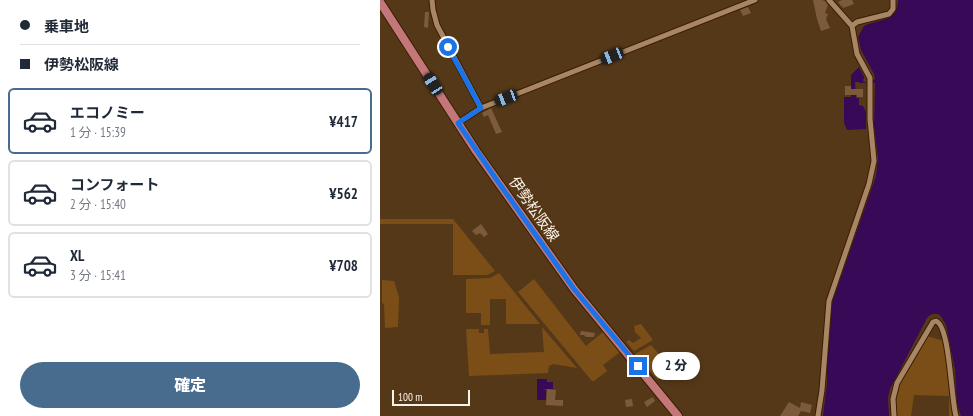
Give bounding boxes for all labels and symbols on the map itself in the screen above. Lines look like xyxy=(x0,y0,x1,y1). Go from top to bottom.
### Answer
route start xyxy=(439,38,457,56)
car xyxy=(599,46,625,66)
car xyxy=(421,71,445,97)
car xyxy=(493,88,519,108)
street label: 伊勢松阪線 xyxy=(505,173,564,245)
callout: 2 分 xyxy=(652,352,700,380)
route end xyxy=(629,357,647,375)
scale bar xyxy=(392,388,470,407)

